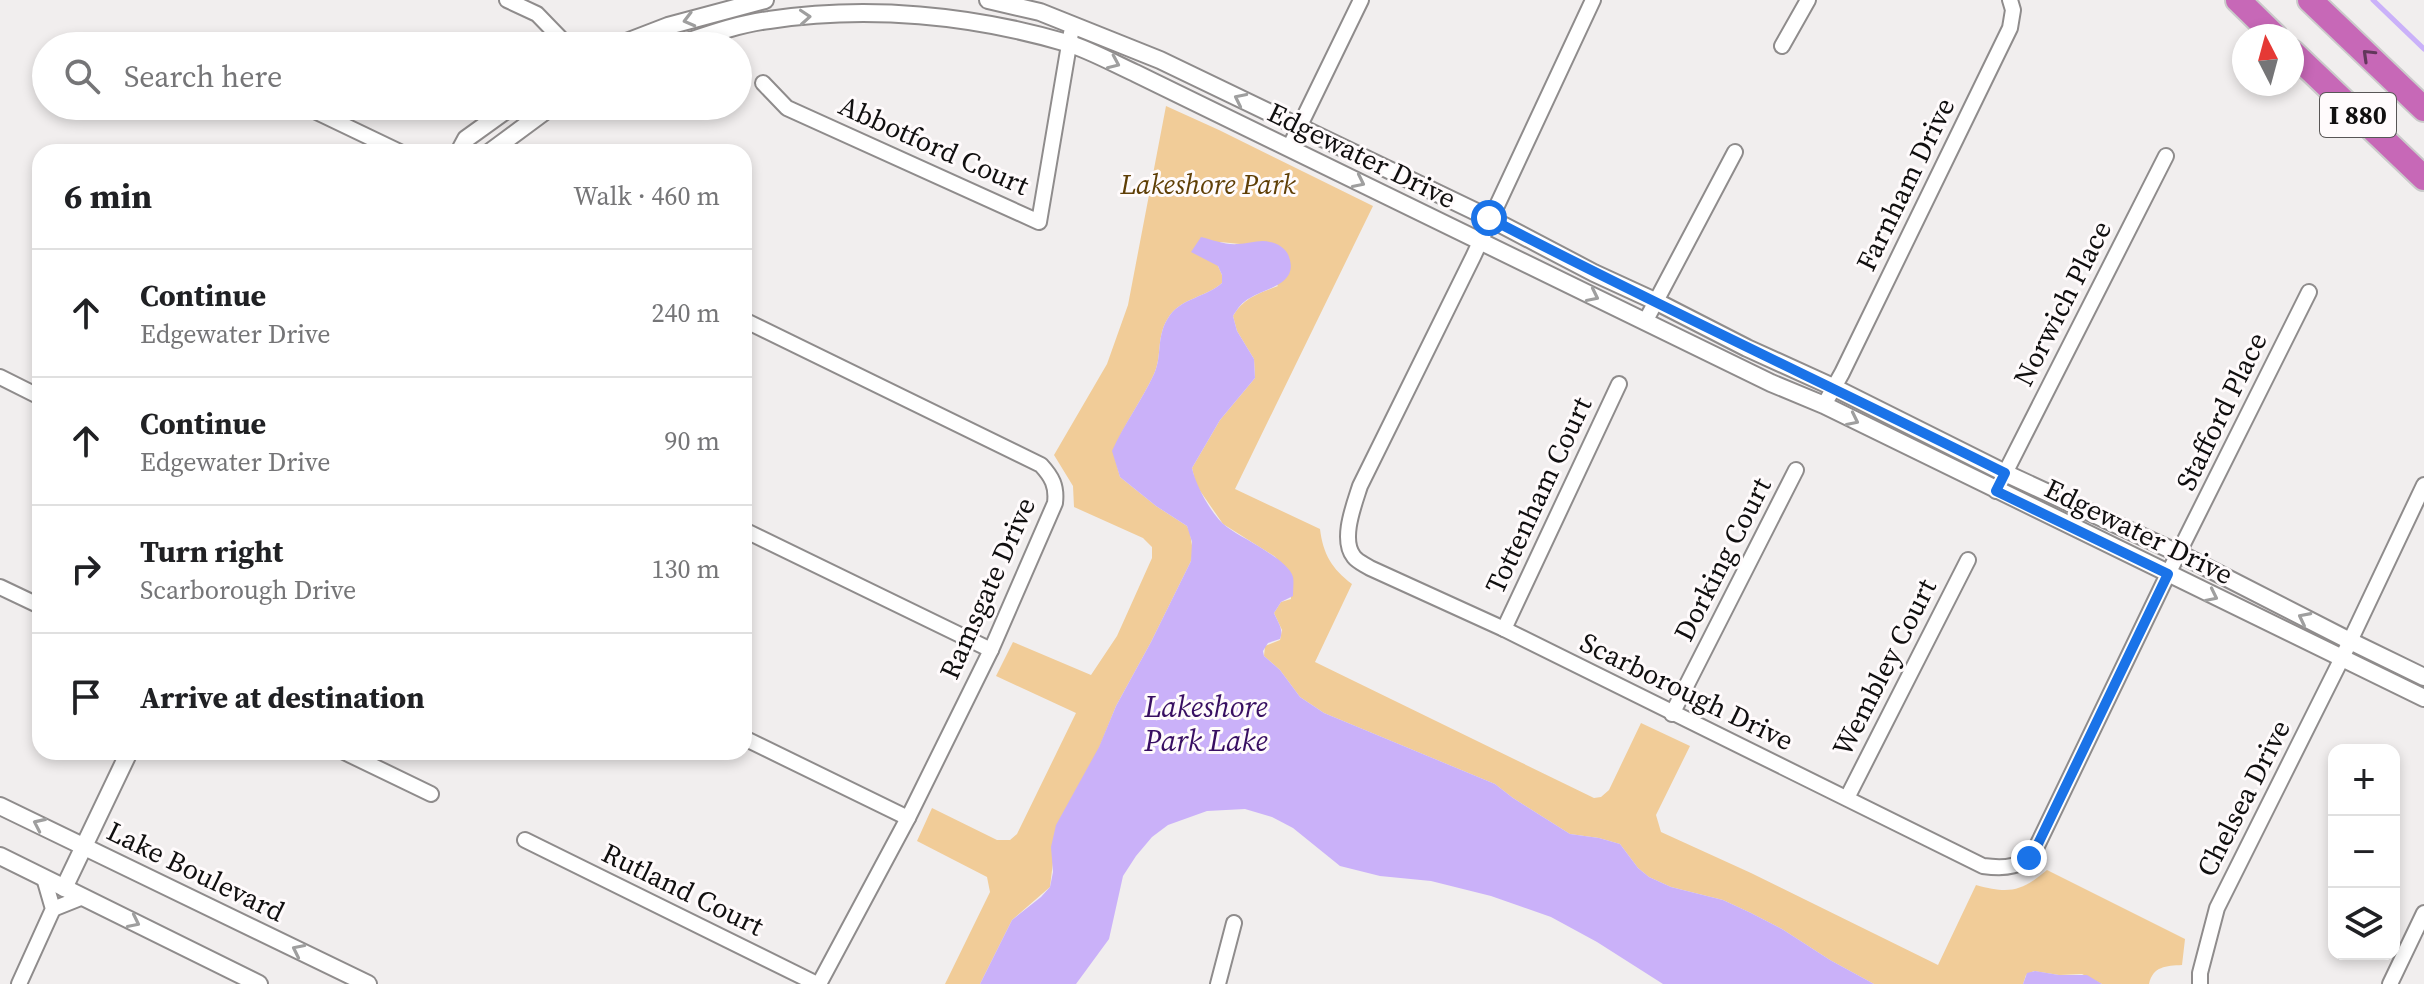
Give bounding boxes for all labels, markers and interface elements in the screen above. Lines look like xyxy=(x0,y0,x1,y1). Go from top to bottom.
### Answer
one-way arrow xyxy=(799,9,812,26)
one-way arrow xyxy=(683,10,697,27)
north arrow xyxy=(2232,24,2304,96)
search box xyxy=(32,32,752,120)
one-way arrow xyxy=(2363,50,2377,64)
icon: search xyxy=(60,54,104,98)
one-way arrow xyxy=(1105,54,1120,70)
text: Search here xyxy=(124,56,282,97)
street label: Abbotford Court xyxy=(833,86,1036,204)
street label: Farnham Drive xyxy=(1847,91,1963,277)
one-way arrow xyxy=(1233,93,1248,109)
street label: Edgewater Drive xyxy=(1261,93,1463,217)
road number: I 880 xyxy=(2320,93,2396,137)
park label: Lakeshore Park xyxy=(1119,165,1297,203)
one-way arrow xyxy=(1351,172,1366,188)
text: 6 min xyxy=(64,173,152,219)
text: Walk · 460 m xyxy=(573,178,720,214)
route start xyxy=(1471,200,1507,236)
street label: Norwich Place xyxy=(2004,214,2120,392)
text: Continue xyxy=(140,275,266,316)
one-way arrow xyxy=(1584,286,1599,302)
icon: ahead xyxy=(64,291,108,335)
text: 240 m xyxy=(652,295,720,331)
text: Edgewater Drive xyxy=(140,316,331,352)
street label: Stafford Place xyxy=(2166,326,2276,496)
street label: Tottenham Court xyxy=(1476,390,1601,600)
text: Continue xyxy=(140,403,266,444)
one-way arrow xyxy=(1844,410,1859,426)
icon: ahead xyxy=(64,419,108,463)
text: 90 m xyxy=(665,423,720,459)
text: Edgewater Drive xyxy=(140,444,331,480)
street label: Edgewater Drive xyxy=(2038,469,2240,593)
street label: Dorking Court xyxy=(1664,470,1780,647)
street label: Ramsgate Drive xyxy=(930,491,1044,685)
text: Turn right xyxy=(140,531,283,572)
icon: right xyxy=(64,547,108,591)
text: 130 m xyxy=(652,551,720,587)
street label: Wembley Court xyxy=(1823,571,1945,762)
text: Scarborough Drive xyxy=(140,572,356,608)
one-way arrow xyxy=(2204,586,2219,601)
one-way arrow xyxy=(2297,612,2312,627)
street label: Scarborough Drive xyxy=(1574,623,1800,759)
icon: arrive xyxy=(64,675,108,719)
text: Arrive at destination xyxy=(140,677,425,718)
water label: Lakeshore Park Lake xyxy=(1143,686,1268,761)
street label: Chelsea Drive xyxy=(2187,713,2299,883)
map controls xyxy=(2328,744,2400,960)
button: + xyxy=(2328,744,2400,816)
street label: Lake Boulevard xyxy=(101,812,291,930)
button: − xyxy=(2328,816,2400,888)
one-way arrow xyxy=(32,818,47,834)
street label: Rutland Court xyxy=(596,833,771,945)
route end xyxy=(2011,840,2047,876)
button: layers xyxy=(2328,888,2400,960)
one-way arrow xyxy=(126,912,141,928)
one-way arrow xyxy=(291,944,306,960)

